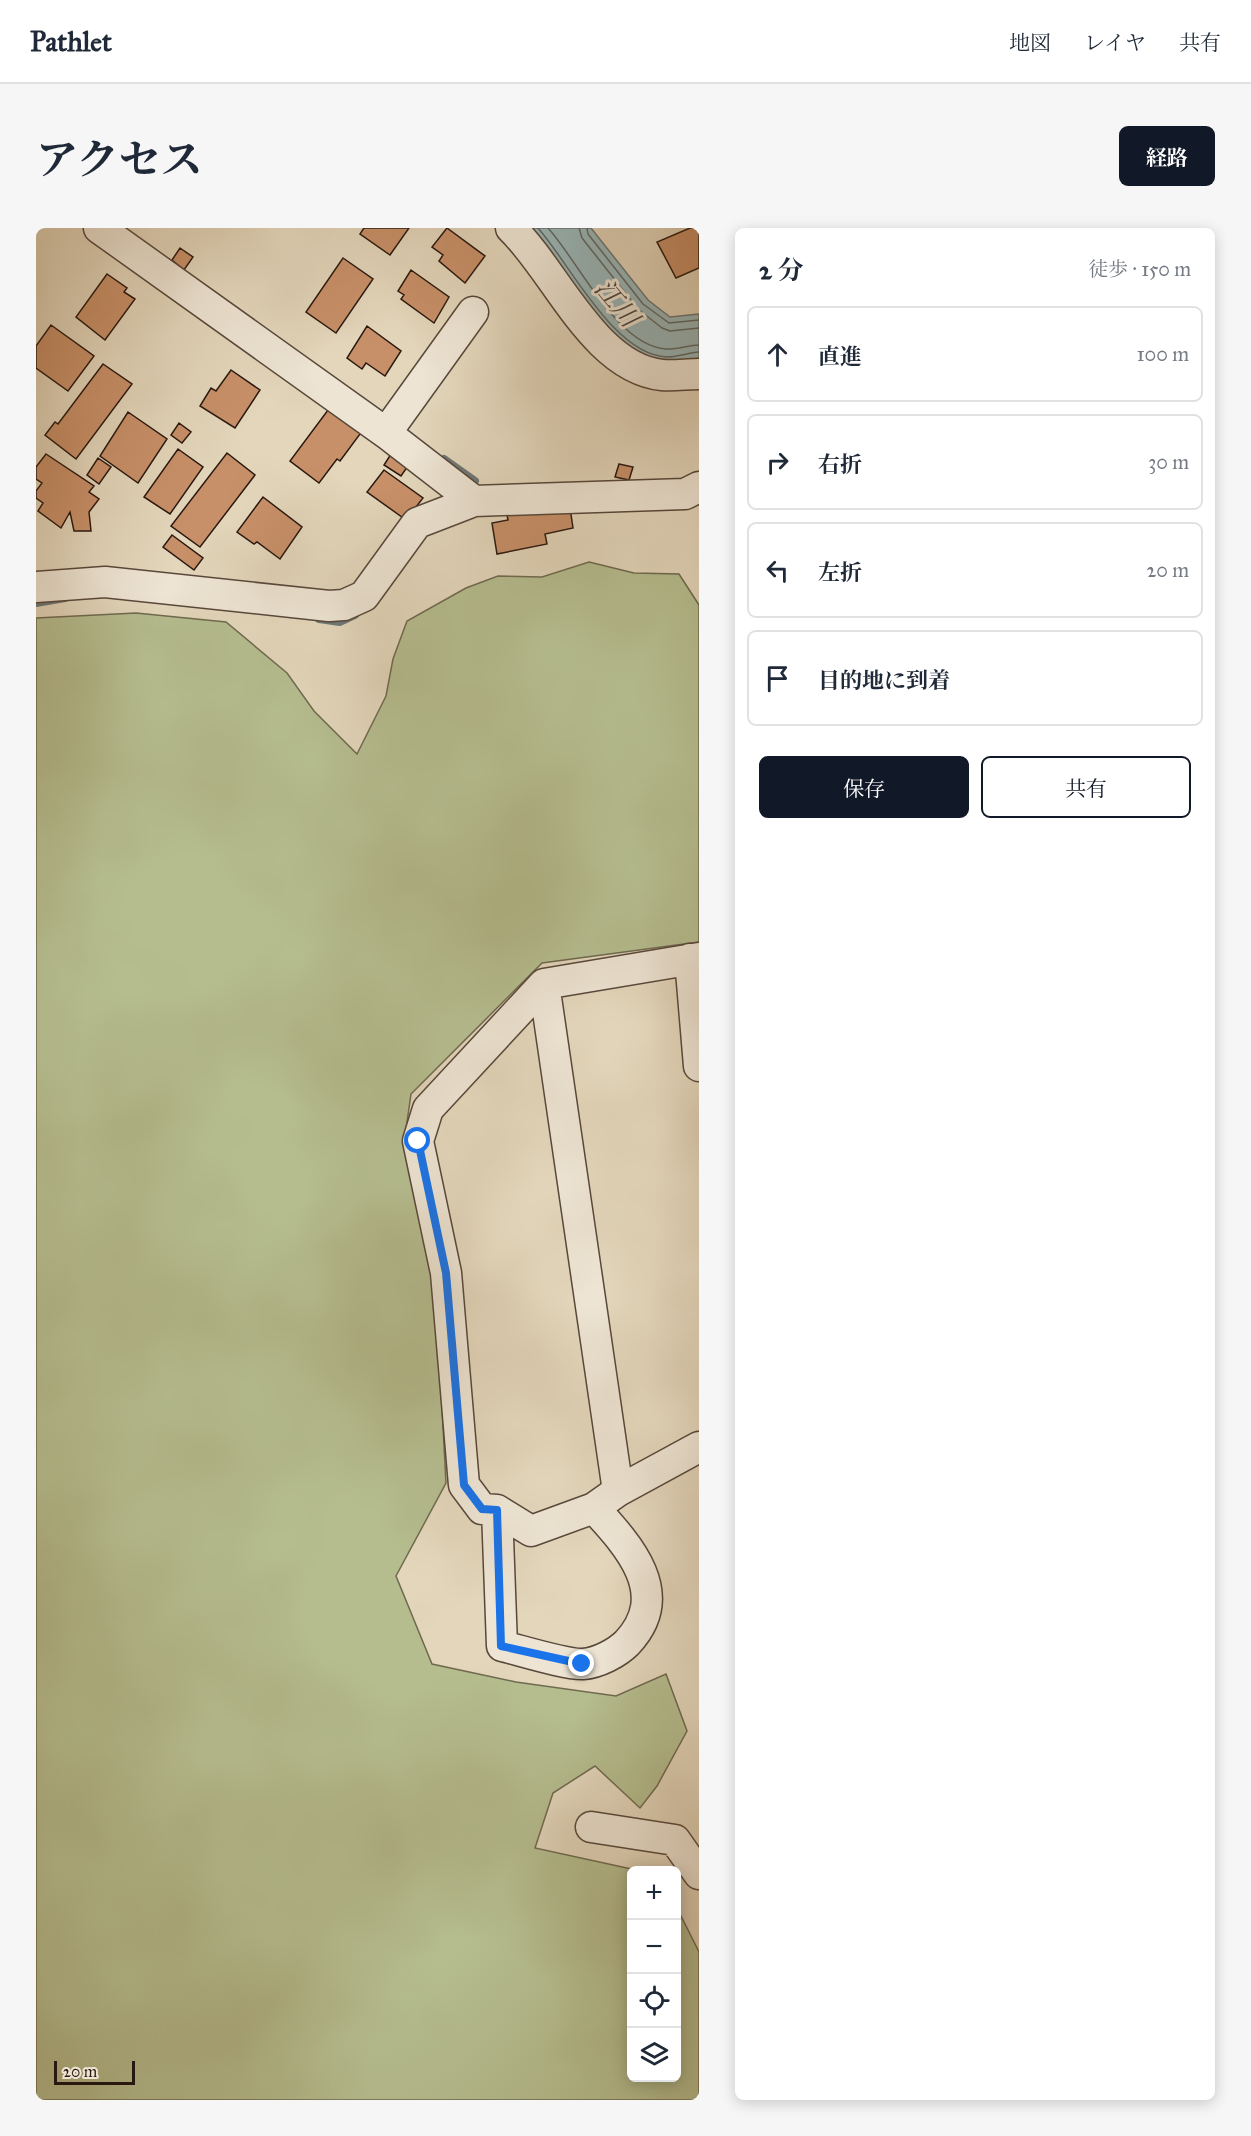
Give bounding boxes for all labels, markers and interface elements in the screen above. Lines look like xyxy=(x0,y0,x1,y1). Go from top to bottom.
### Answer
text: Pathlet xyxy=(30,24,112,59)
text: 地図 xyxy=(1009,30,1051,56)
text: レイヤ xyxy=(1084,30,1146,56)
text: 共有 xyxy=(1179,30,1221,56)
button: 経路 xyxy=(1119,126,1215,186)
text: アクセス xyxy=(36,134,203,186)
text: 2 分 xyxy=(759,254,803,286)
text: 徒歩 · 150 m xyxy=(1088,257,1191,281)
water label: 江川 xyxy=(588,273,648,335)
icon: ahead xyxy=(761,338,794,371)
text: 100 m xyxy=(1137,342,1189,366)
text: 直進 xyxy=(818,343,862,370)
icon: right xyxy=(761,446,794,479)
text: 30 m xyxy=(1148,450,1189,474)
text: 右折 xyxy=(818,451,862,478)
icon: left xyxy=(761,554,794,587)
text: 20 m xyxy=(1146,558,1189,582)
text: 左折 xyxy=(818,559,862,586)
icon: arrive xyxy=(761,662,794,695)
text: 目的地に到着 xyxy=(818,667,950,694)
button: 保存 xyxy=(759,756,969,818)
button: 共有 xyxy=(981,756,1191,818)
route start xyxy=(404,1127,430,1153)
route end xyxy=(568,1650,594,1676)
map controls xyxy=(627,1866,681,2082)
button: + xyxy=(627,1866,681,1920)
button: − xyxy=(627,1920,681,1974)
button: locate xyxy=(627,1974,681,2028)
button: layers xyxy=(627,2028,681,2082)
scale bar xyxy=(54,2058,135,2086)
text: 20 m xyxy=(63,2062,97,2081)

